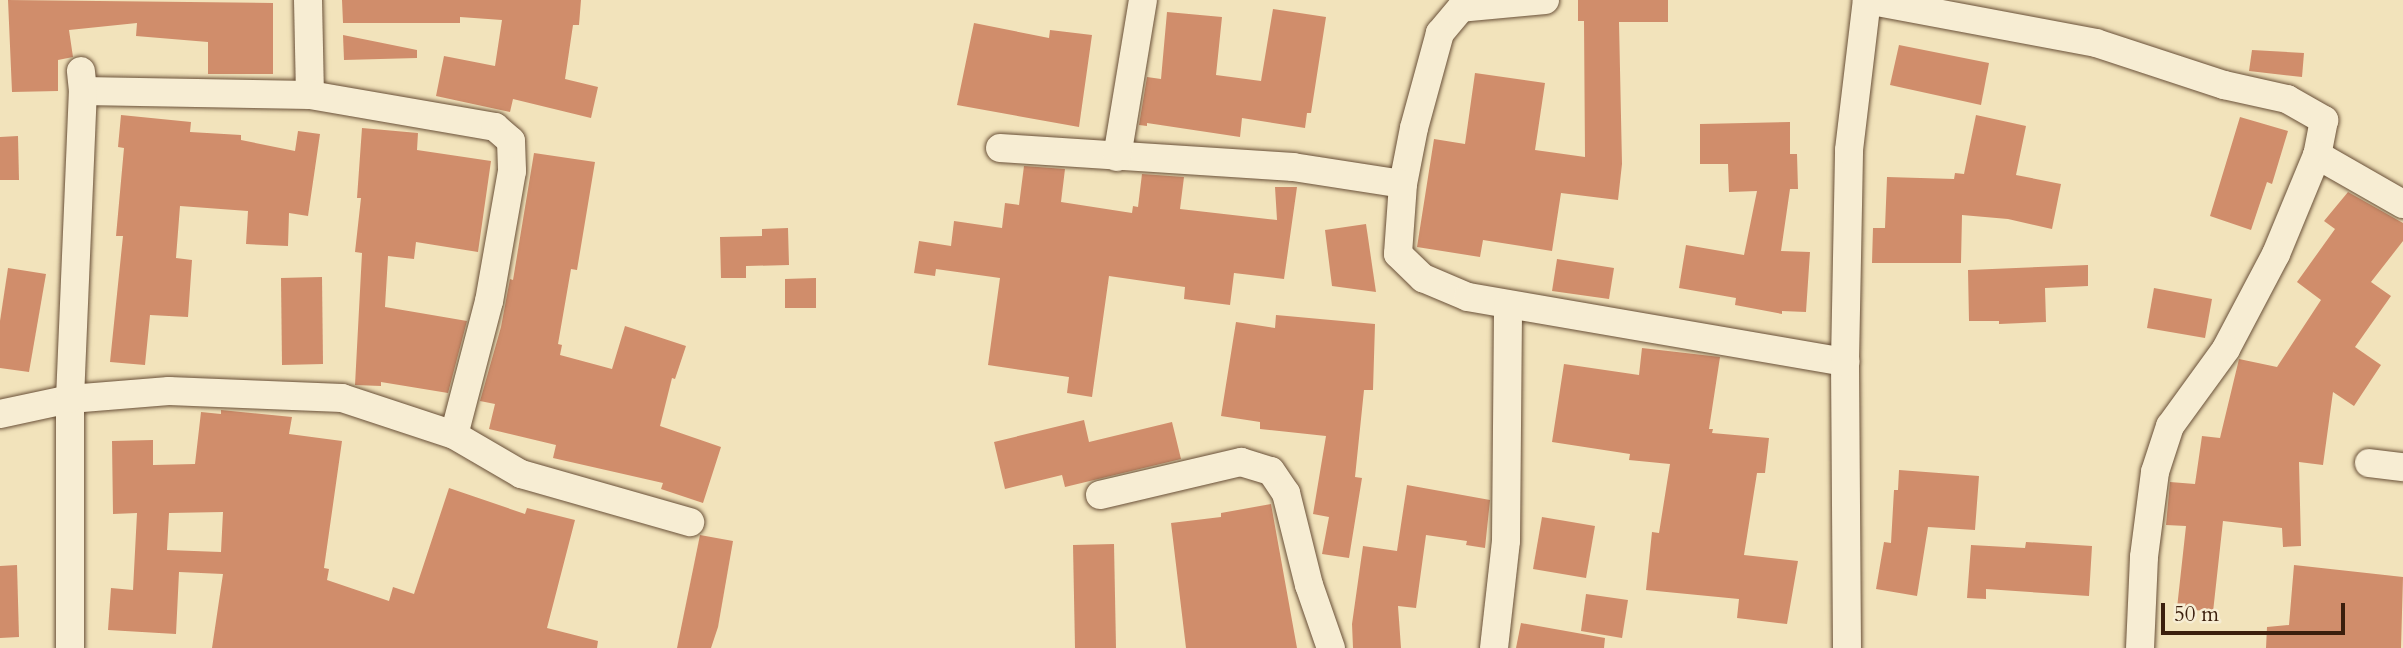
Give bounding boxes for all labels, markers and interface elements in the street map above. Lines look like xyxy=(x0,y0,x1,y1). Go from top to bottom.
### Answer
scale bar xyxy=(2165,588,2349,632)
text: 50 m xyxy=(2174,600,2219,629)

